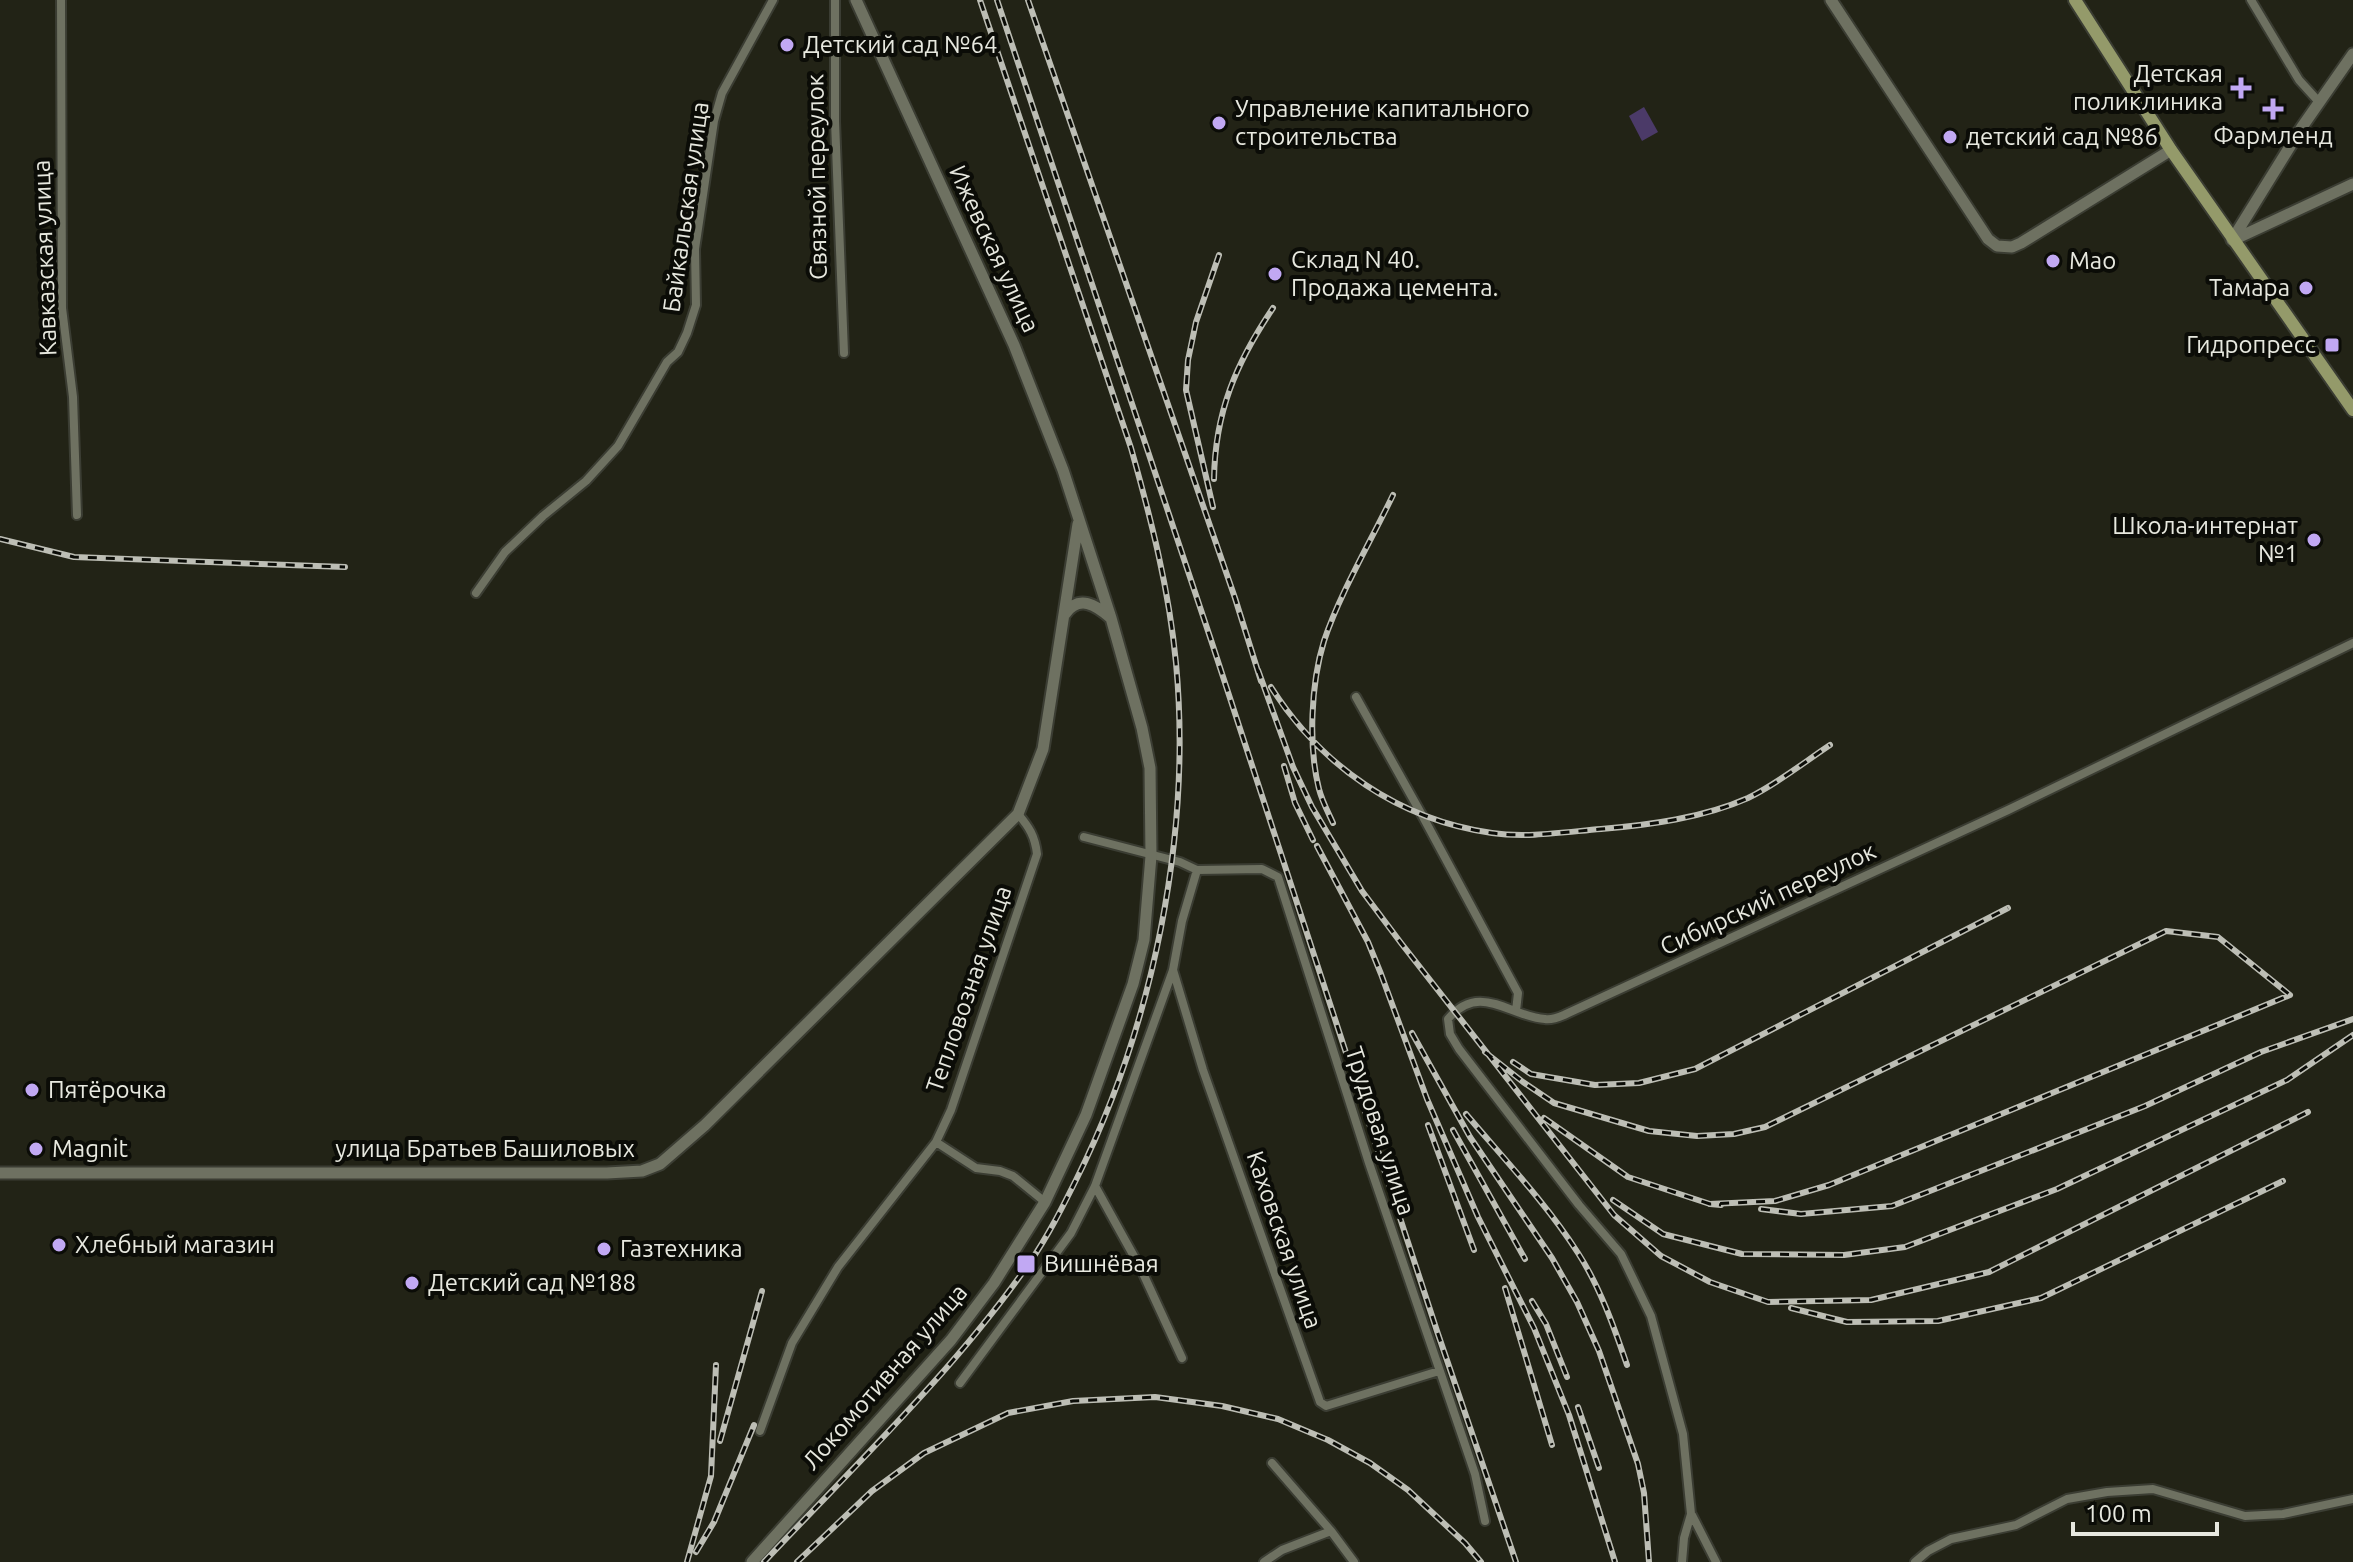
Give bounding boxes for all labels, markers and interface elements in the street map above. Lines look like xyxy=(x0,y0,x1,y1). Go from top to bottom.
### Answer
place label: Детский сад №64 xyxy=(803,31,998,58)
marker: Детский сад №64 xyxy=(778,36,796,54)
place label: Детская поликлиника xyxy=(2073,60,2223,115)
street label: Связной переулок xyxy=(801,74,832,280)
marker: Детская поликлиника xyxy=(2230,77,2252,99)
place label: Управление капитального строительства xyxy=(1235,95,1530,150)
street label: Байкальская улица xyxy=(657,100,714,314)
marker: Фармленд xyxy=(2264,100,2282,118)
marker: Управление капитального строительства xyxy=(1210,114,1228,132)
place label: Фармленд xyxy=(2213,122,2333,149)
place label: детский сад №86 xyxy=(1966,123,2158,150)
marker: детский сад №86 xyxy=(1941,128,1959,146)
street label: Кавказская улица xyxy=(28,159,61,357)
street label: Ижевская улица xyxy=(944,161,1045,337)
place label: Склад N 40. Продажа цемента. xyxy=(1291,246,1498,301)
place label: Мао xyxy=(2069,247,2116,274)
marker: Мао xyxy=(2044,252,2062,270)
marker: Склад N 40. Продажа цемента. xyxy=(1266,265,1284,283)
place label: Тамара xyxy=(2209,274,2290,301)
marker: Тамара xyxy=(2297,279,2315,297)
place label: Гидропресс xyxy=(2186,331,2316,358)
marker: Гидропресс xyxy=(2323,336,2341,354)
place label: Школа-интернат №1 xyxy=(2112,512,2298,567)
marker: Школа-интернат №1 xyxy=(2305,531,2323,549)
street label: Сибирский переулок xyxy=(1656,837,1880,960)
street label: Тепловозная улица xyxy=(921,882,1017,1096)
street label: Трудовая улица xyxy=(1340,1043,1420,1219)
place label: Пятёрочка xyxy=(48,1076,167,1103)
marker: Пятёрочка xyxy=(23,1081,41,1099)
place label: Magnit xyxy=(52,1135,129,1162)
street label: улица Братьев Башиловых xyxy=(335,1135,635,1162)
marker: Magnit xyxy=(27,1140,45,1158)
street label: Каховская улица xyxy=(1241,1148,1328,1332)
place label: Хлебный магазин xyxy=(75,1231,275,1258)
place label: Газтехника xyxy=(620,1235,743,1262)
marker: Хлебный магазин xyxy=(50,1236,68,1254)
marker: Газтехника xyxy=(595,1240,613,1258)
place label: Вишнёвая xyxy=(1044,1250,1159,1277)
marker: Вишнёвая xyxy=(1015,1253,1037,1275)
place label: Детский сад №188 xyxy=(428,1269,636,1296)
marker: Детский сад №188 xyxy=(403,1274,421,1292)
street label: Локомотивная улица xyxy=(797,1279,972,1475)
scale bar xyxy=(2073,1486,2217,1536)
text: 100 m xyxy=(2085,1500,2152,1527)

